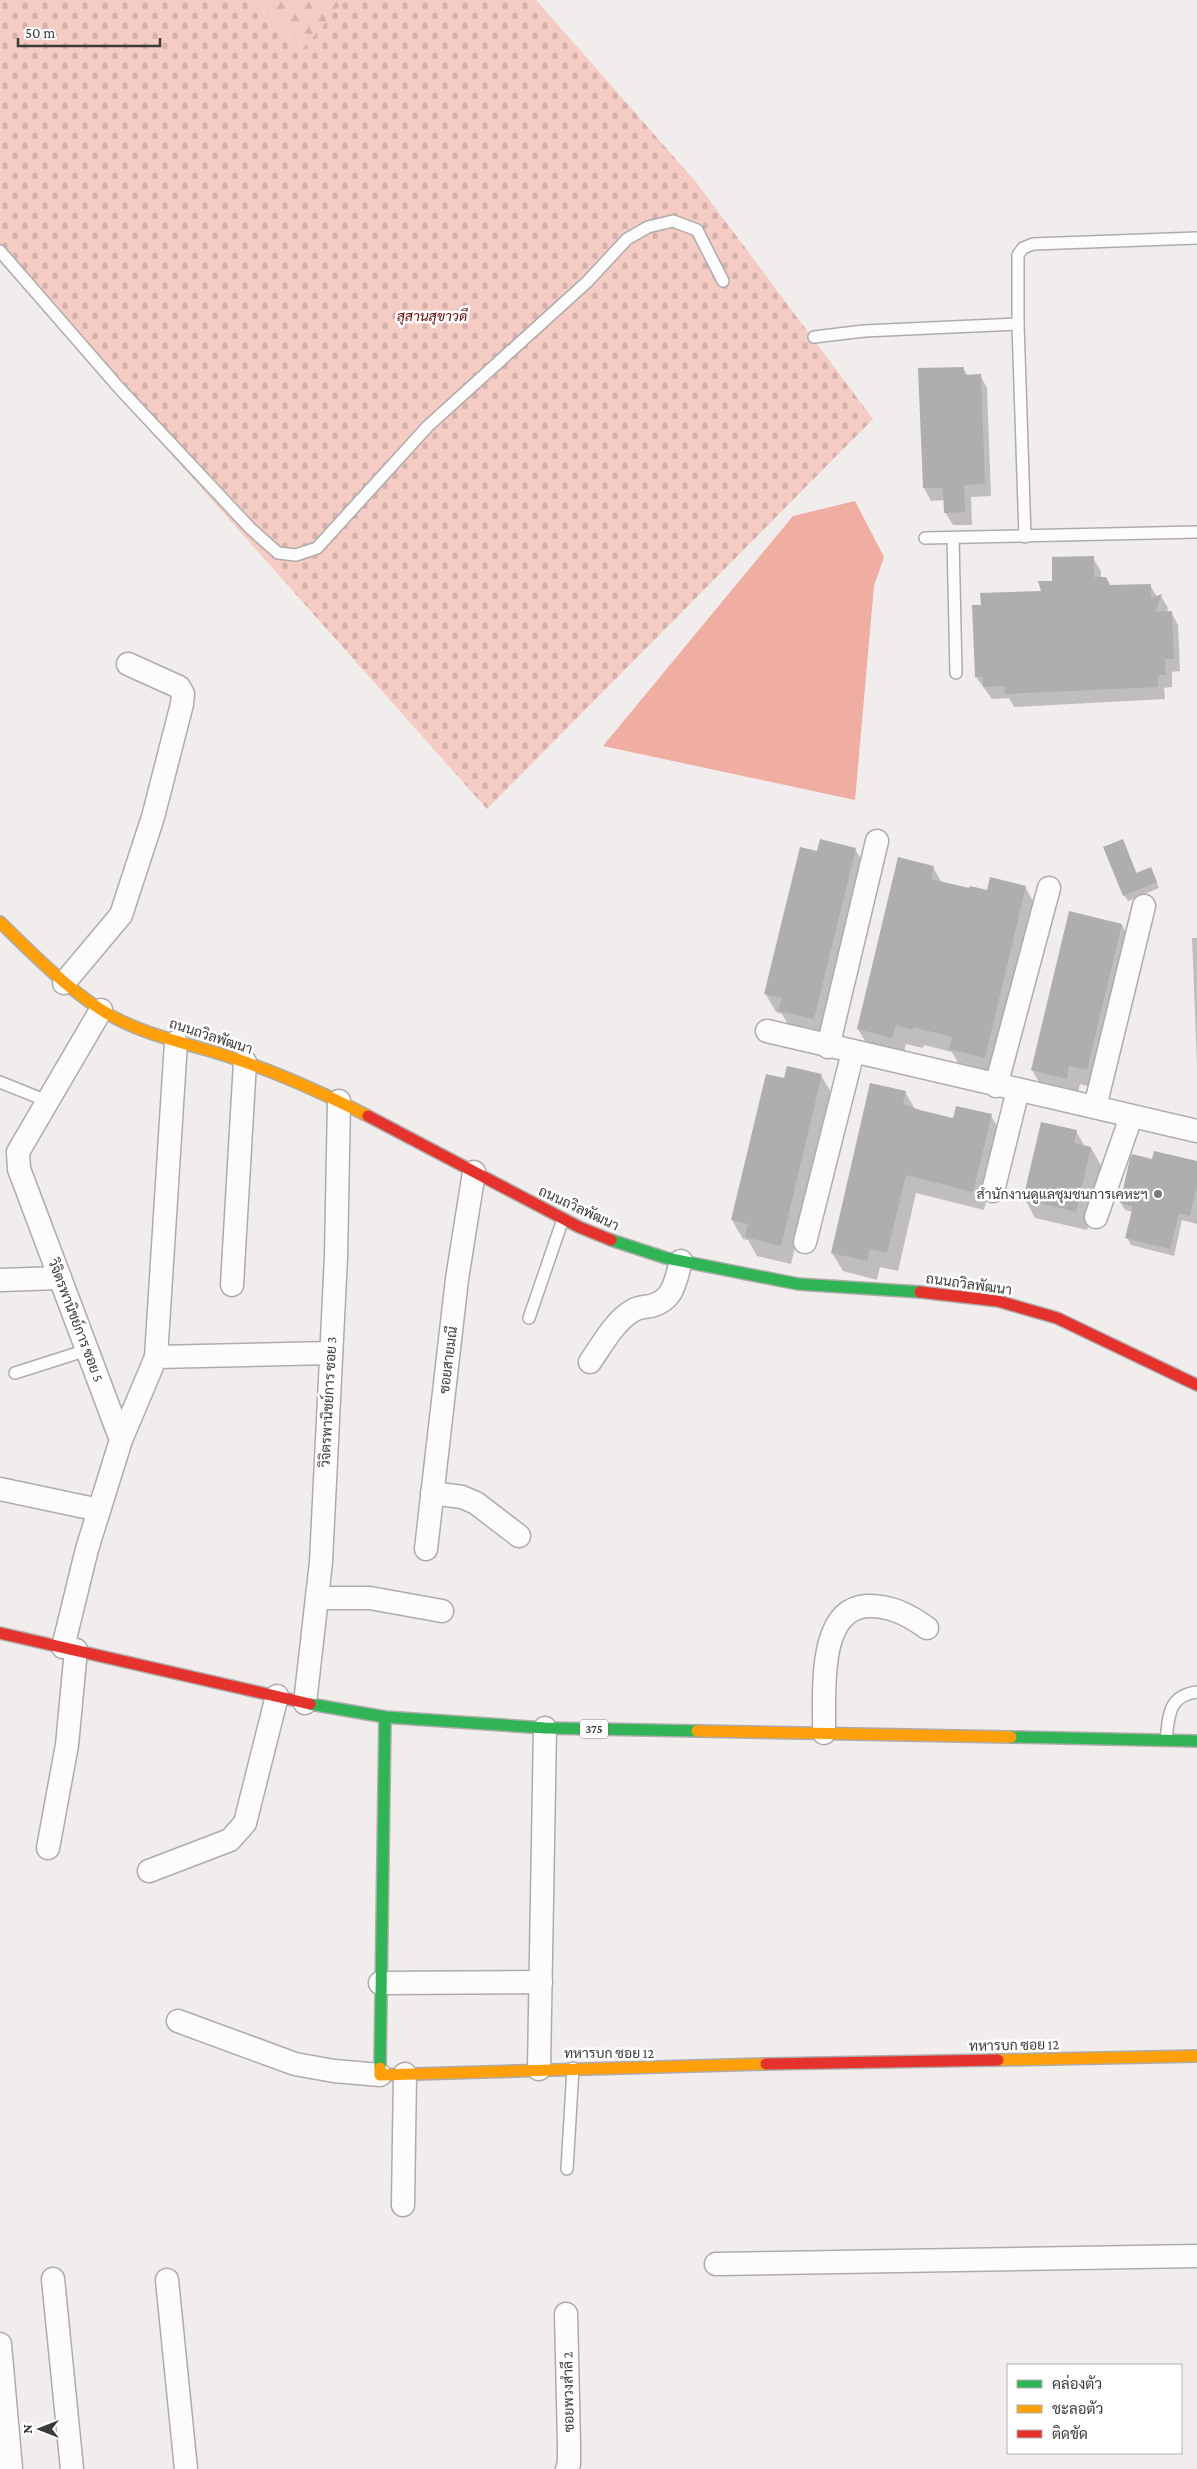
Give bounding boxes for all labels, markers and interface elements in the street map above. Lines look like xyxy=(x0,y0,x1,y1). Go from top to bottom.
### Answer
scale bar xyxy=(18,15,160,47)
text: 50 m xyxy=(25,25,55,41)
park label: สุสานสุขาวดี xyxy=(397,307,468,326)
street label: ถนนถวิลพัฒนา xyxy=(167,1015,255,1057)
street label: ถนนถวิลพัฒนา xyxy=(536,1182,622,1234)
place label: สำนักงานดูแลชุมชนการเคหะฯ xyxy=(977,1186,1148,1204)
marker: สำนักงานดูแลชุมชนการเคหะฯ xyxy=(1152,1188,1164,1200)
street label: วิจิตรพานิชย์การ ซอย 5 xyxy=(45,1255,108,1384)
street label: ถนนถวิลพัฒนา xyxy=(925,1270,1013,1298)
street label: ซอยสายมณี xyxy=(435,1325,460,1395)
street label: วิจิตรพานิชย์การ ซอย 3 xyxy=(316,1336,339,1469)
road number: 375 xyxy=(580,1720,608,1738)
street label: ทหารบก ซอย 12 xyxy=(969,2036,1060,2054)
street label: ทหารบก ซอย 12 xyxy=(564,2045,654,2061)
street label: ซอยพวงสำลี 2 xyxy=(558,2351,577,2433)
legend xyxy=(1007,2364,1182,2454)
text: คล่องตัว xyxy=(1052,2374,1102,2392)
text: ชะลอตัว xyxy=(1052,2400,1103,2417)
north arrow xyxy=(15,2404,65,2454)
text: N xyxy=(19,2424,35,2434)
text: ติดขัด xyxy=(1052,2425,1088,2442)

